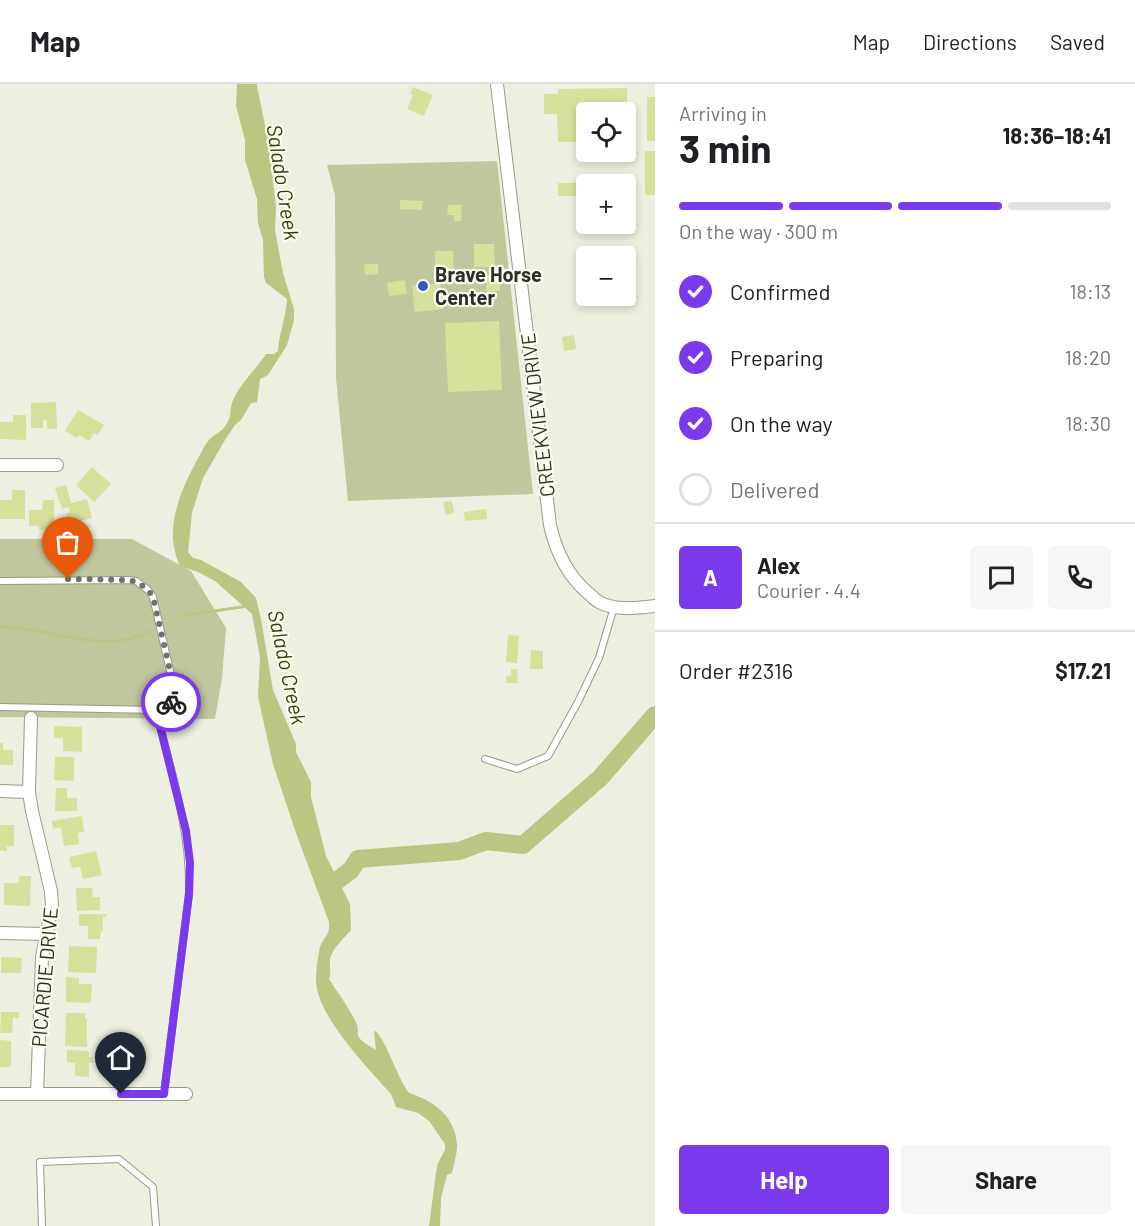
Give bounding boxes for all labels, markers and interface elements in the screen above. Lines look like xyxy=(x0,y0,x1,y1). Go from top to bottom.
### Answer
text: Map xyxy=(30,24,81,58)
text: Map xyxy=(853,29,890,54)
text: Directions xyxy=(923,29,1017,54)
text: Saved xyxy=(1050,29,1105,54)
text: Arriving in xyxy=(679,101,767,125)
map controls xyxy=(576,102,636,306)
button: locate xyxy=(576,102,636,162)
water label: Salado Creek xyxy=(263,122,306,242)
text: 18:36–18:41 xyxy=(1002,122,1111,148)
text: 3 min xyxy=(679,124,772,171)
button: + xyxy=(576,174,636,234)
text: On the way · 300 m xyxy=(679,219,838,243)
button: − xyxy=(576,246,636,306)
place label: Brave Horse Center xyxy=(435,262,542,309)
icon: check xyxy=(679,275,712,308)
text: Confirmed xyxy=(730,278,830,304)
marker: Brave Horse Center xyxy=(416,279,430,293)
text: 18:13 xyxy=(1070,279,1111,303)
street label: CREEKVIEW DRIVE xyxy=(515,332,559,498)
icon: check xyxy=(679,341,712,374)
text: Preparing xyxy=(730,344,823,370)
text: 18:20 xyxy=(1065,345,1111,369)
icon: check xyxy=(679,407,712,440)
text: On the way xyxy=(730,410,833,436)
text: 18:30 xyxy=(1065,411,1111,435)
text: Delivered xyxy=(730,476,819,502)
pin xyxy=(42,517,93,579)
icon: bag xyxy=(51,526,84,559)
button: chat xyxy=(970,546,1033,609)
button: phone xyxy=(1048,546,1111,609)
text: Alex xyxy=(757,552,800,578)
text: A xyxy=(703,564,718,590)
text: Courier · 4.4 xyxy=(757,578,861,602)
water label: Salado Creek xyxy=(264,607,313,727)
text: Order #2316 xyxy=(679,657,793,683)
text: $17.21 xyxy=(1055,657,1111,683)
courier xyxy=(141,672,201,732)
icon: bike xyxy=(155,686,188,719)
street label: PICARDIE DRIVE xyxy=(26,906,62,1048)
pin xyxy=(95,1032,146,1094)
icon: home xyxy=(104,1041,137,1074)
button: Help xyxy=(679,1145,889,1214)
button: Share xyxy=(901,1145,1111,1214)

